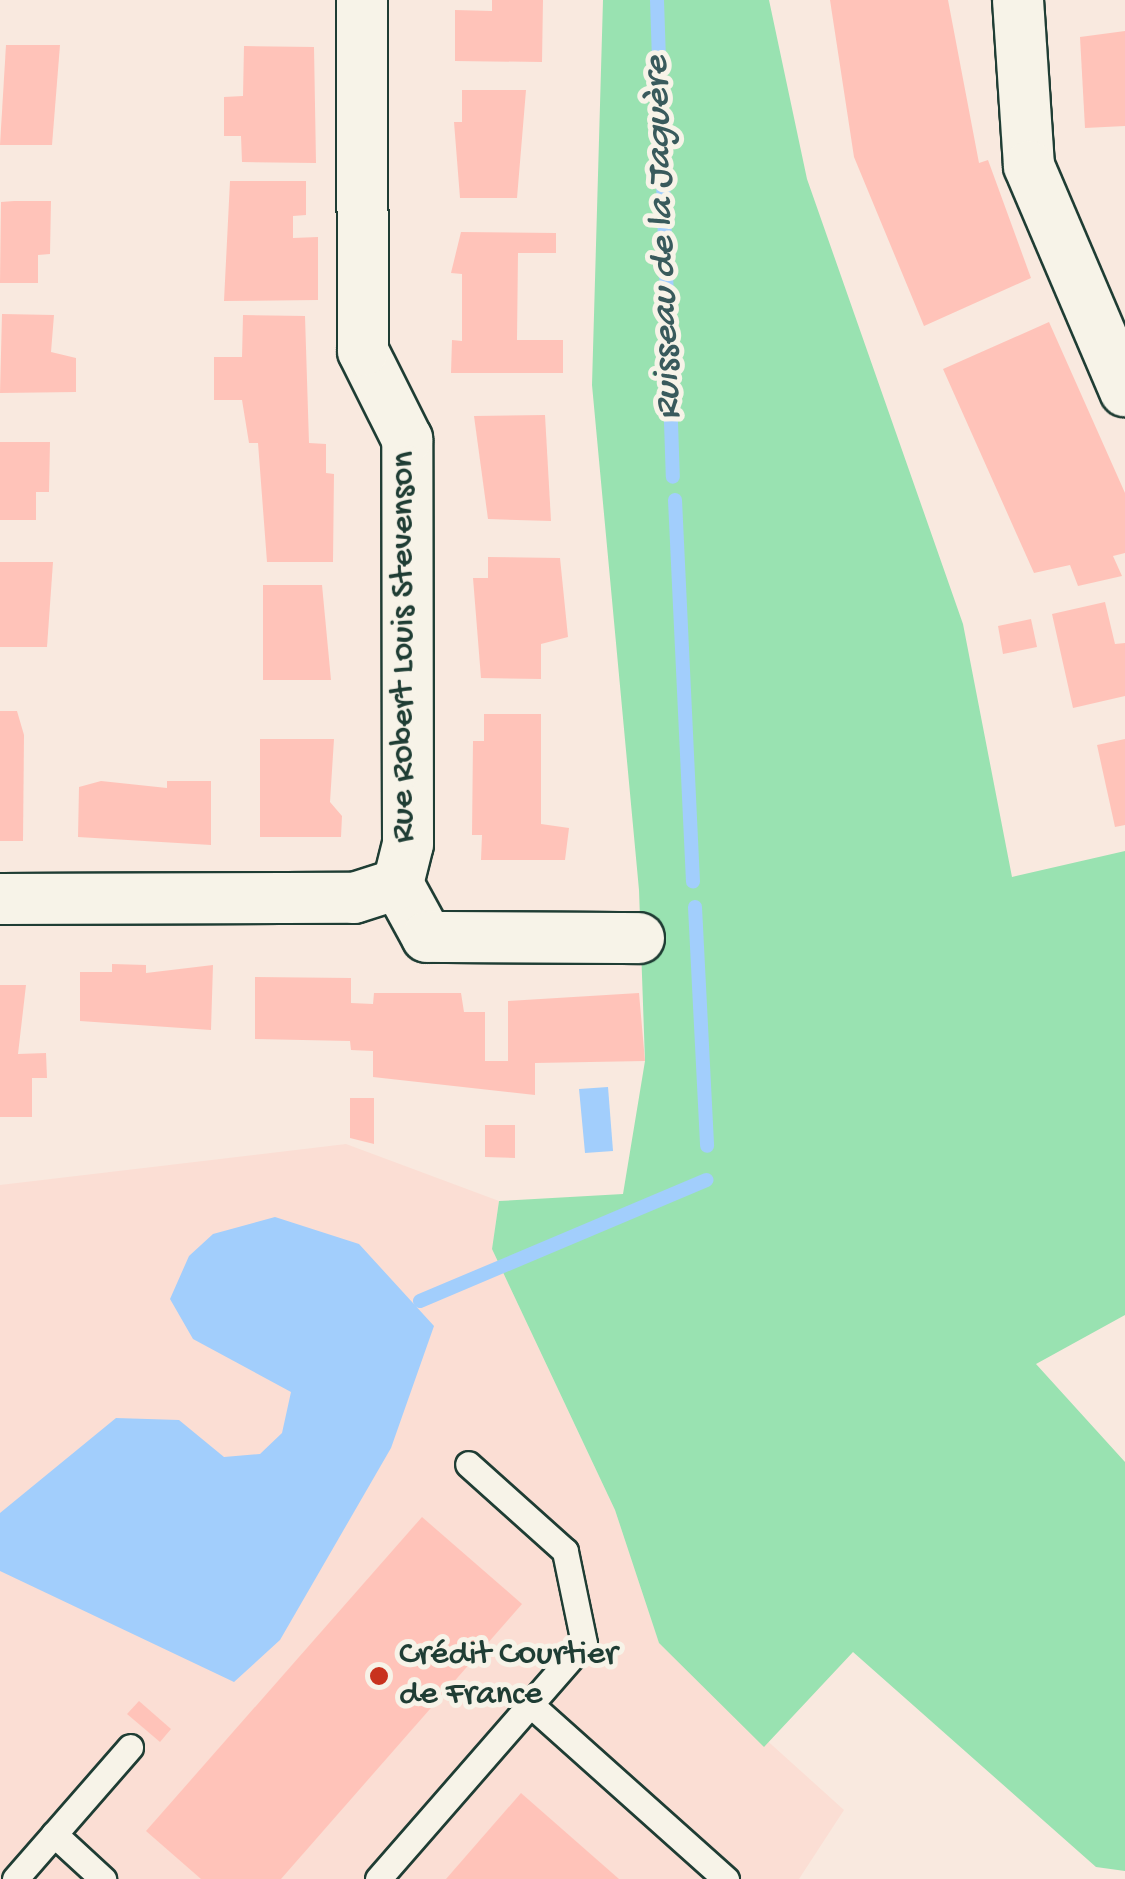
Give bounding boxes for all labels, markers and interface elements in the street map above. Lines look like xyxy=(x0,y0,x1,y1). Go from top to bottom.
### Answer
water label: Ruisseau de la Jaguère xyxy=(636,55,694,421)
street label: Rue Robert Louis Stevenson xyxy=(384,451,426,843)
place label: Crédit Courtier de France xyxy=(399,1635,617,1717)
marker: Crédit Courtier de France xyxy=(368,1665,390,1687)

